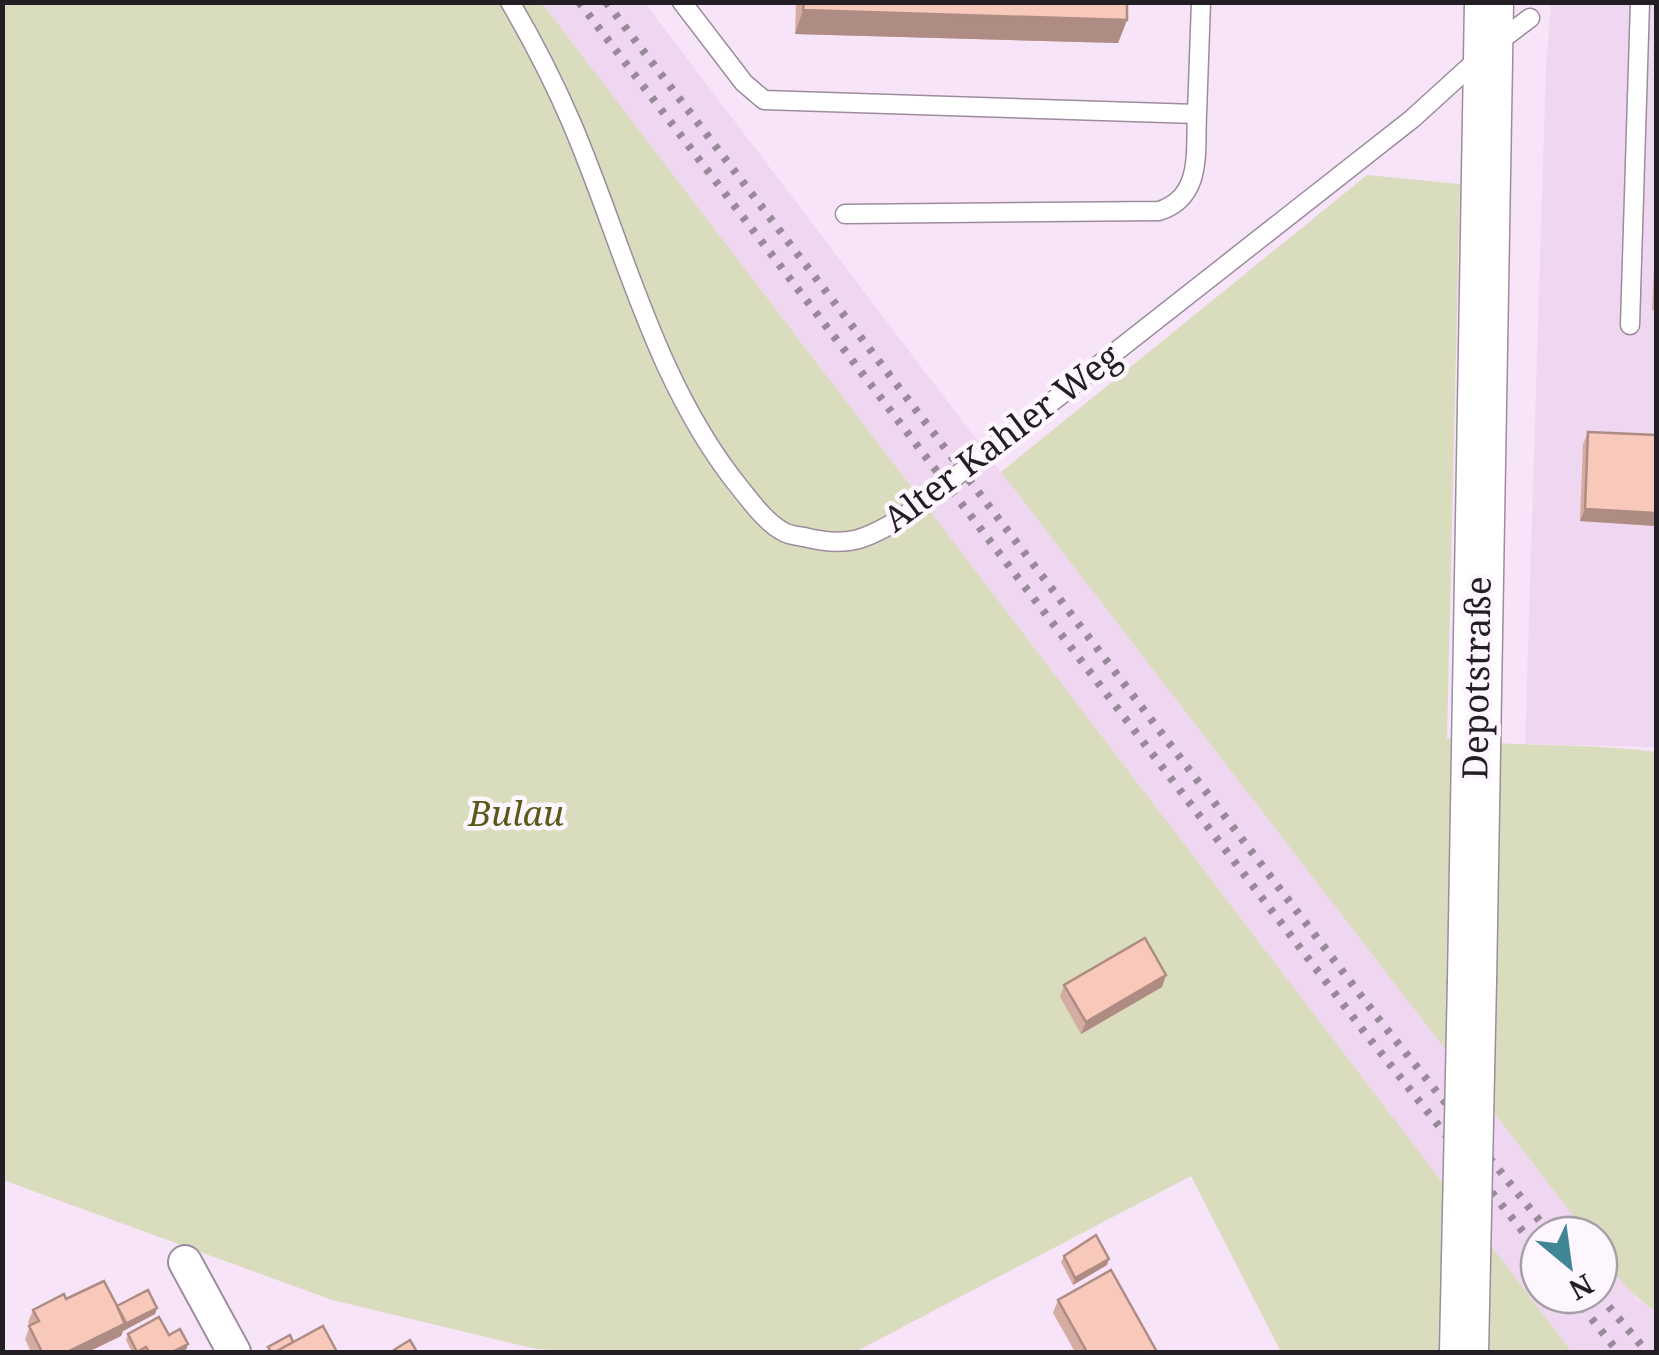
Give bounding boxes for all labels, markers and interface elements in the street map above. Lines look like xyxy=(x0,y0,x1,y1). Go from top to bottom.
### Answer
street label: Alter Kahler Weg xyxy=(873,332,1130,542)
street label: Depotstraße xyxy=(1450,576,1501,780)
park label: Bulau xyxy=(467,789,564,836)
north arrow xyxy=(1519,1215,1619,1315)
text: N xyxy=(1563,1266,1600,1310)

